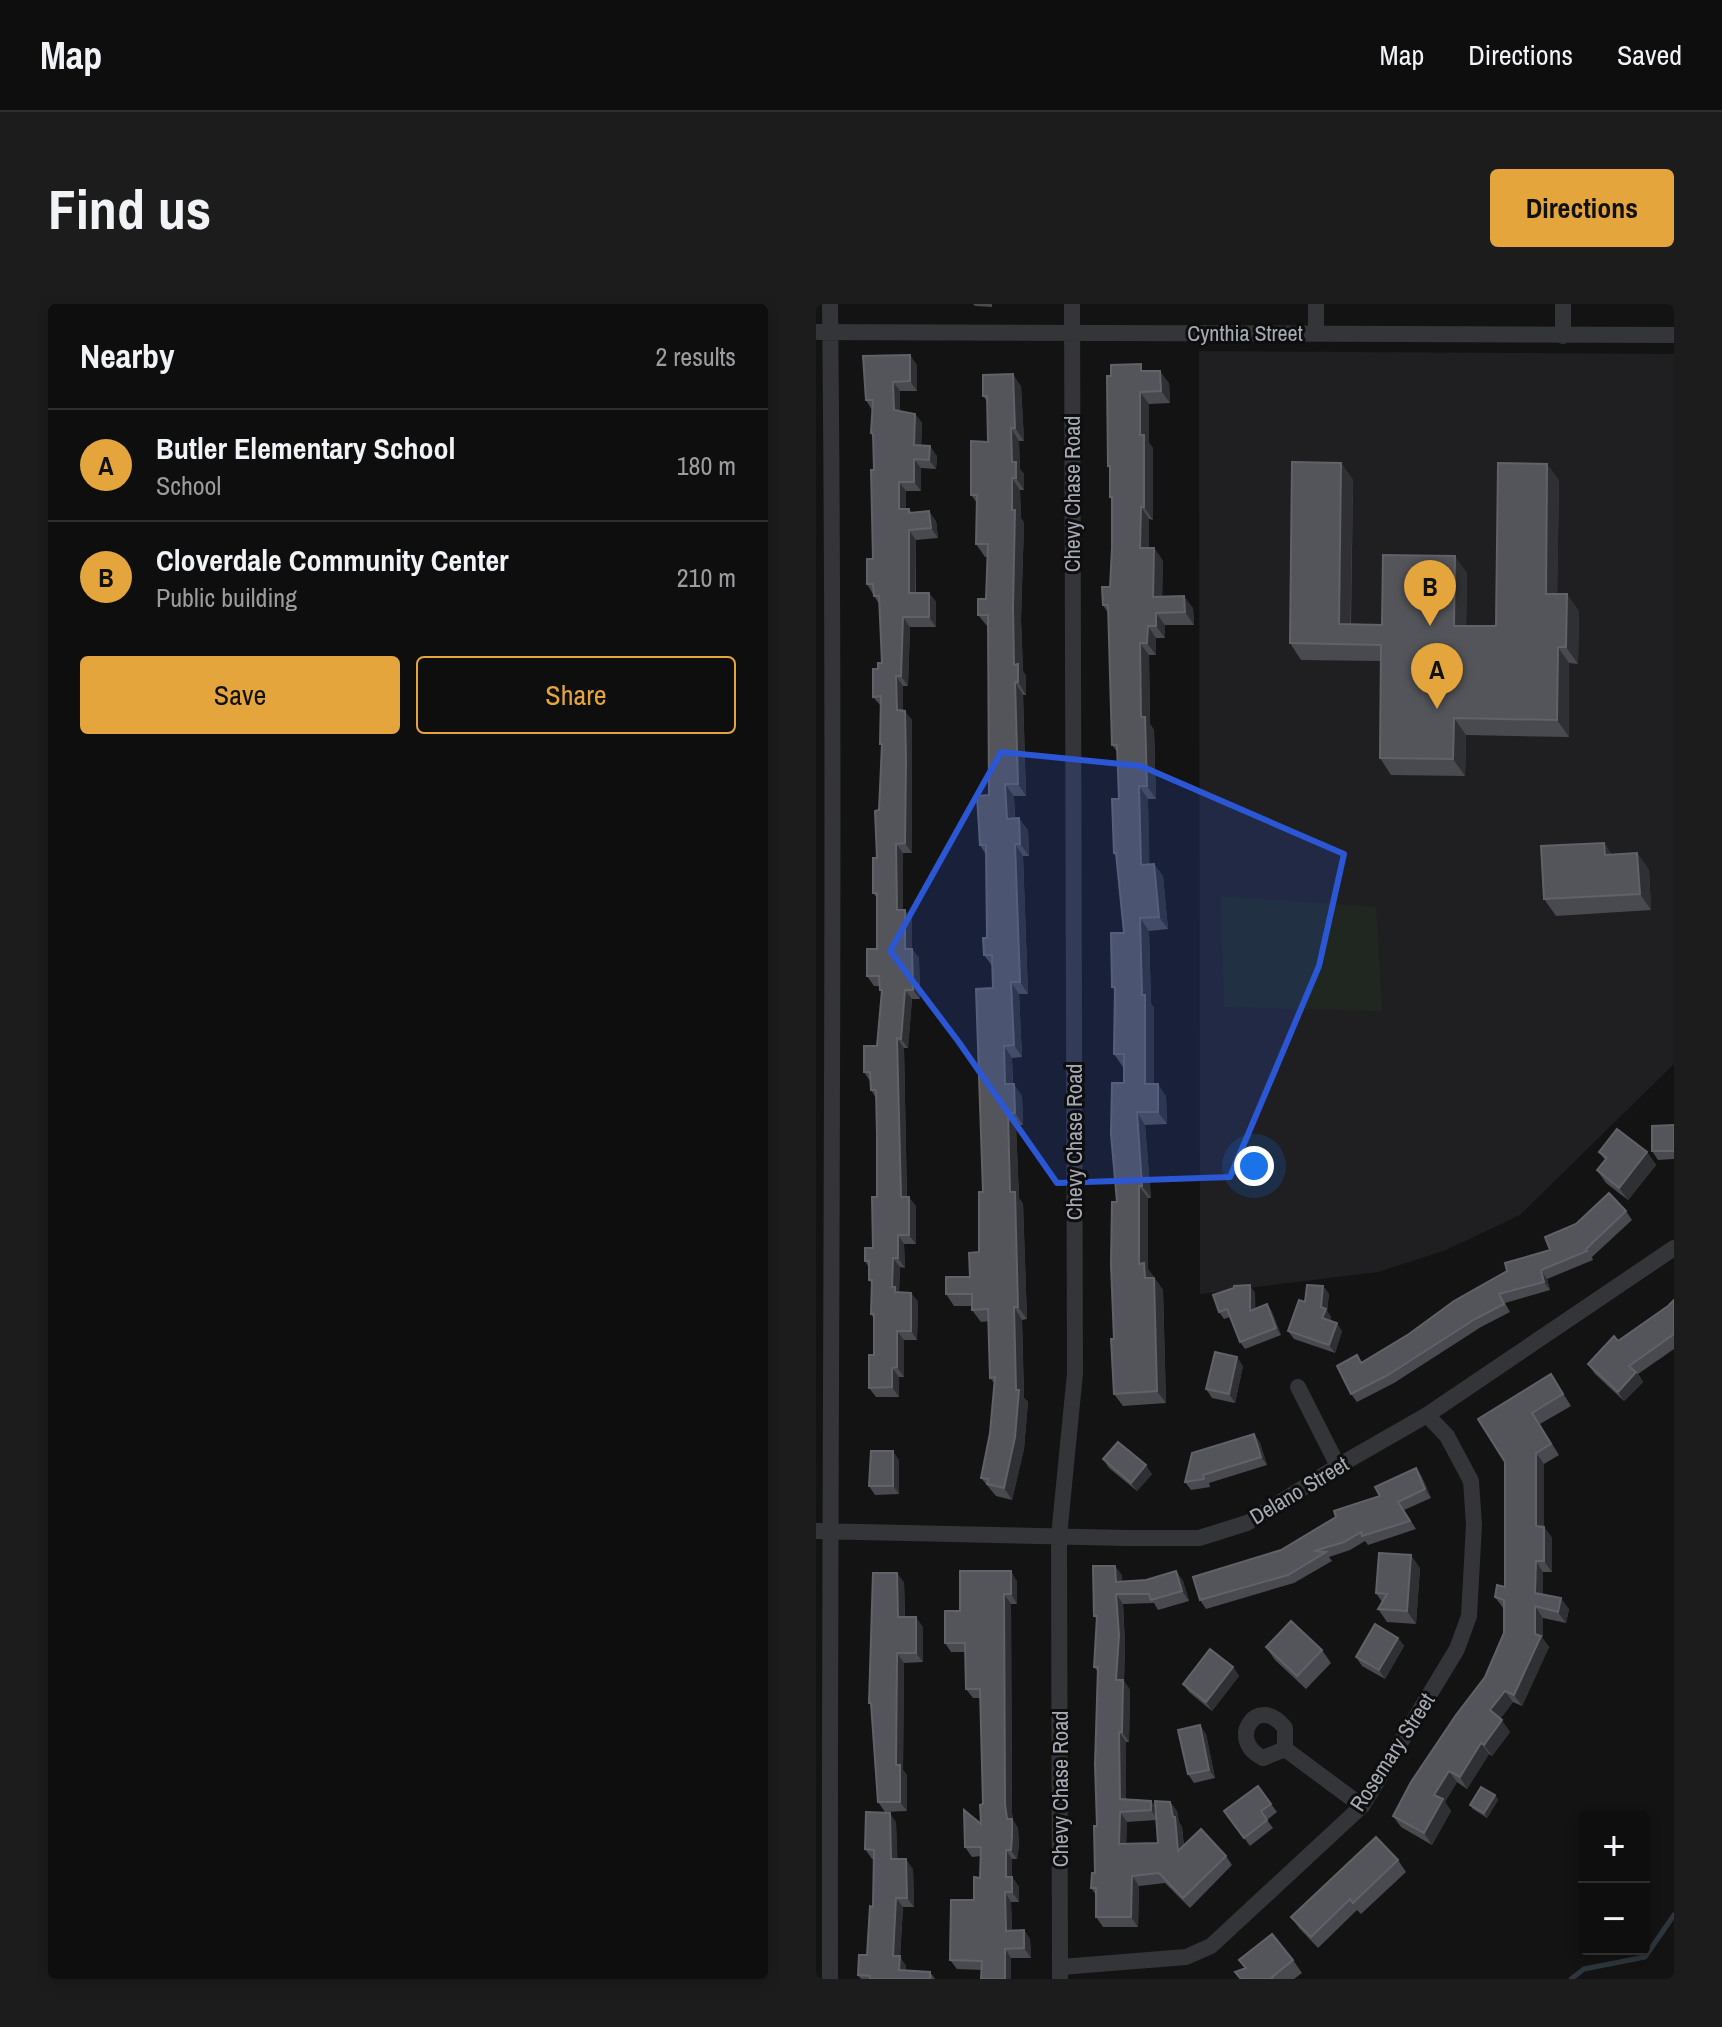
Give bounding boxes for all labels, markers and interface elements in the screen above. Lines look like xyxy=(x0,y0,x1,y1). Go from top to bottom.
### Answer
text: Map xyxy=(40,30,102,81)
text: Map xyxy=(1380,36,1424,74)
text: Directions xyxy=(1468,36,1573,74)
text: Saved xyxy=(1617,36,1682,74)
button: Directions xyxy=(1490,169,1674,247)
text: Find us xyxy=(48,171,211,246)
street label: Cynthia Street xyxy=(1187,318,1303,348)
text: Nearby xyxy=(80,333,175,379)
text: 2 results xyxy=(655,339,736,374)
street label: Chevy Chase Road xyxy=(1057,416,1087,572)
text: Butler Elementary School xyxy=(156,428,455,468)
text: A xyxy=(98,448,114,483)
text: 180 m xyxy=(677,448,736,483)
text: School xyxy=(156,468,221,503)
text: Cloverdale Community Center xyxy=(156,540,509,580)
text: B xyxy=(98,560,114,595)
text: 210 m xyxy=(677,560,736,595)
pin: B xyxy=(1404,560,1456,626)
text: Public building xyxy=(156,580,297,615)
pin: A xyxy=(1411,643,1463,709)
button: Save xyxy=(80,656,400,734)
button: Share xyxy=(416,656,736,734)
street label: Chevy Chase Road xyxy=(1059,1064,1089,1220)
your location xyxy=(1234,1146,1274,1186)
street label: Delano Street xyxy=(1244,1449,1354,1531)
street label: Rosemary Street xyxy=(1343,1687,1441,1817)
street label: Chevy Chase Road xyxy=(1045,1711,1075,1867)
map controls xyxy=(1578,1811,1650,1955)
button: + xyxy=(1578,1811,1650,1883)
button: − xyxy=(1578,1883,1650,1955)

